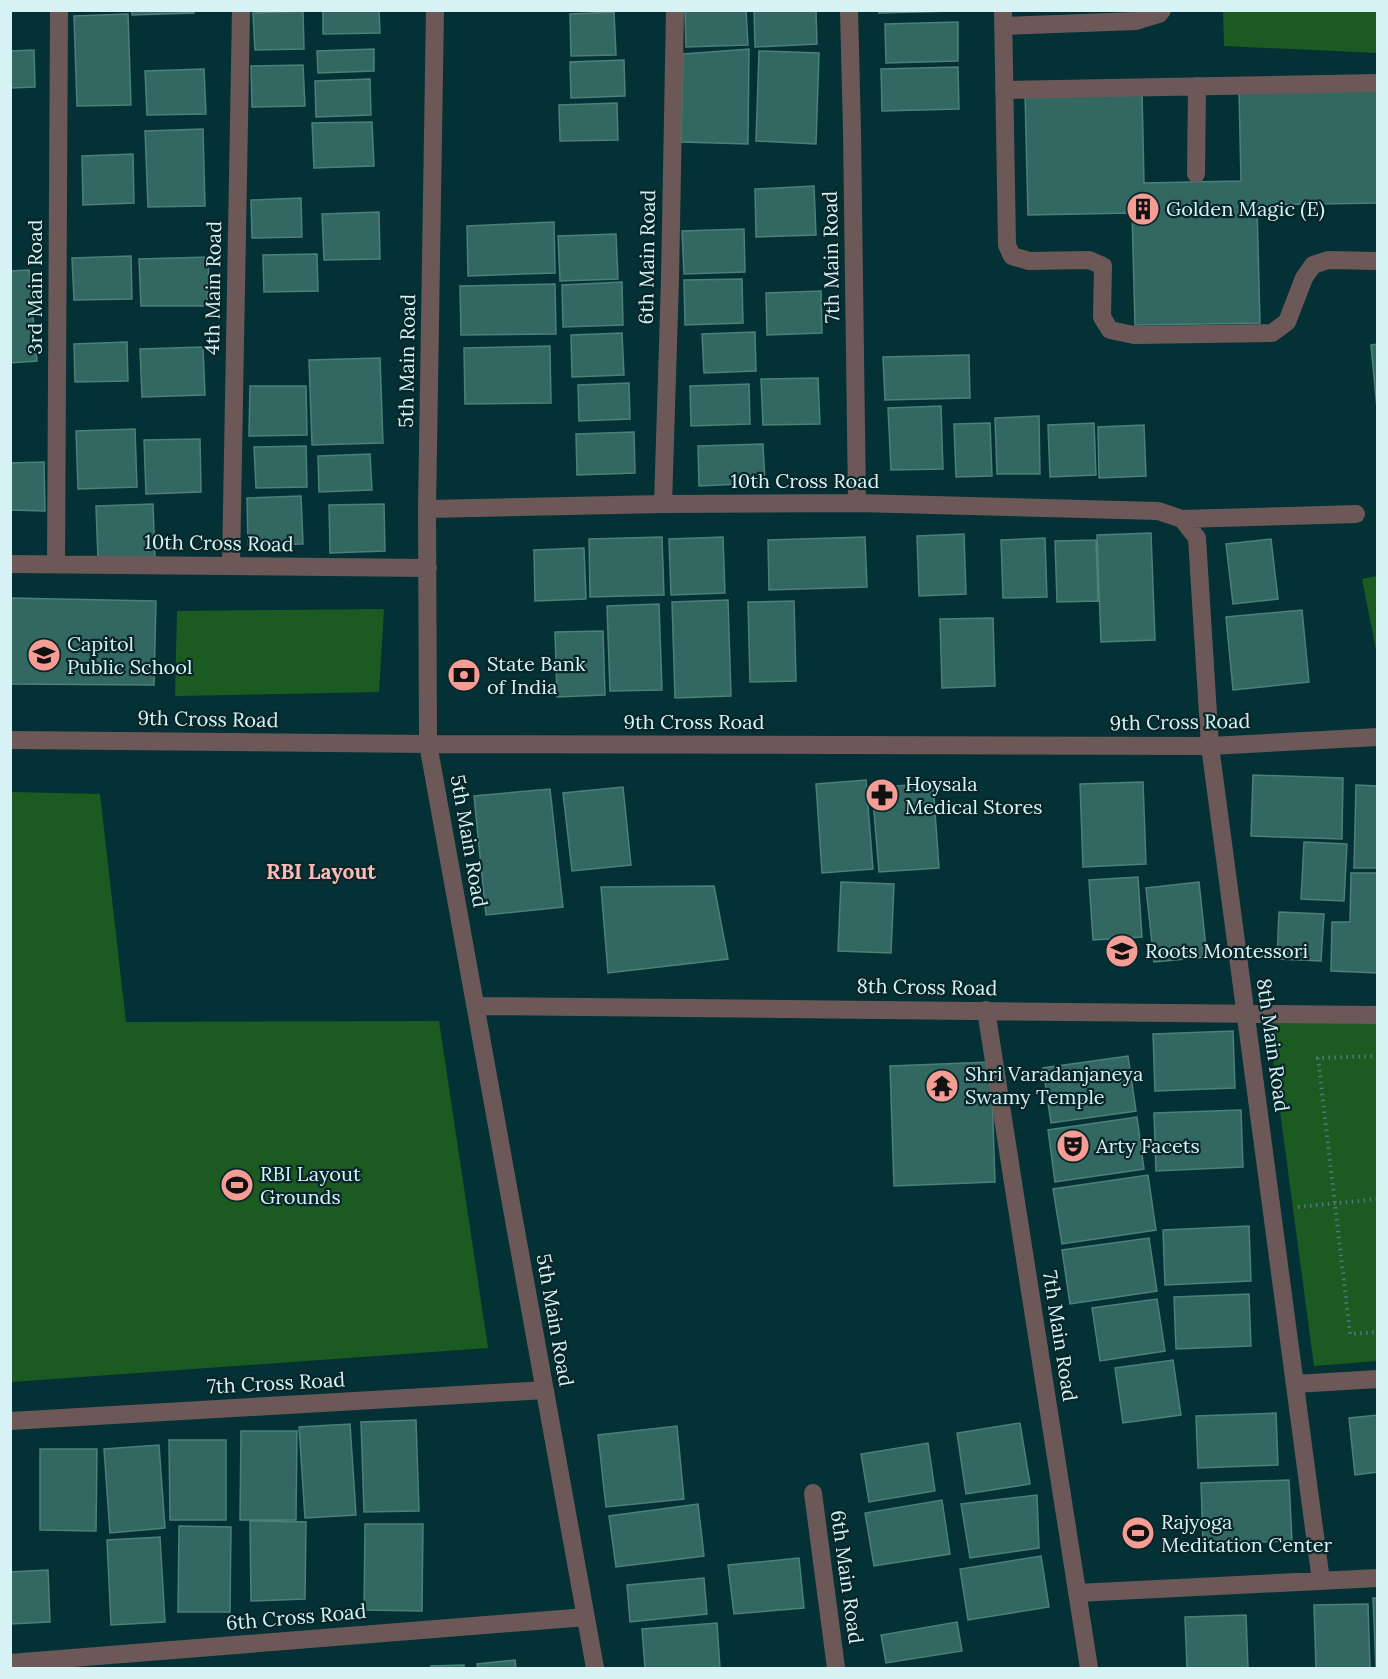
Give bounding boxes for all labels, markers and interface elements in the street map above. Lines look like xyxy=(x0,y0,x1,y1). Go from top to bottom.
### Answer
street label: 6th Main Road xyxy=(633,189,660,325)
street label: 7th Main Road xyxy=(817,191,844,323)
building icon: Golden Magic (E) xyxy=(1125,191,1161,227)
place label: Golden Magic (E) xyxy=(1166,196,1325,222)
street label: 3rd Main Road xyxy=(22,219,47,354)
street label: 4th Main Road xyxy=(199,221,226,355)
street label: 5th Main Road xyxy=(393,294,420,428)
street label: 10th Cross Road xyxy=(730,468,880,493)
street label: 10th Cross Road xyxy=(144,529,294,556)
place label: Capitol Public School xyxy=(67,631,192,679)
school or university icon: Capitol Public School xyxy=(26,637,62,673)
place label: State Bank of India xyxy=(487,651,586,699)
bank icon: State Bank of India xyxy=(446,657,482,693)
street label: 9th Cross Road xyxy=(137,705,279,732)
street label: 9th Cross Road xyxy=(1109,708,1251,735)
street label: 9th Cross Road xyxy=(624,709,764,734)
place label: Hoysala Medical Stores xyxy=(905,771,1042,819)
street label: 5th Main Road xyxy=(446,773,493,909)
pharmacy icon: Hoysala Medical Stores xyxy=(864,777,900,813)
district label: RBI Layout xyxy=(266,858,376,885)
school or university icon: Roots Montessori xyxy=(1104,933,1140,969)
place label: Roots Montessori xyxy=(1145,938,1308,963)
street label: 8th Cross Road xyxy=(856,973,998,1000)
street label: 8th Main Road xyxy=(1252,977,1295,1113)
place label: Shri Varadanjaneya Swamy Temple xyxy=(965,1061,1143,1109)
temple icon: Shri Varadanjaneya Swamy Temple xyxy=(924,1068,960,1104)
theatre icon: Arty Facets xyxy=(1055,1128,1091,1164)
place label: Arty Facets xyxy=(1095,1133,1200,1158)
place label: RBI Layout Grounds xyxy=(260,1161,361,1209)
sports icon: RBI Layout Grounds xyxy=(219,1167,255,1203)
street label: 5th Main Road xyxy=(532,1252,579,1388)
street label: 7th Main Road xyxy=(1038,1269,1083,1403)
street label: 7th Cross Road xyxy=(206,1366,346,1399)
street label: 6th Main Road xyxy=(826,1509,869,1645)
place label: Rajyoga Meditation Center xyxy=(1161,1509,1333,1557)
sports icon: Rajyoga Meditation Center xyxy=(1120,1515,1156,1551)
street label: 6th Cross Road xyxy=(225,1598,367,1635)

